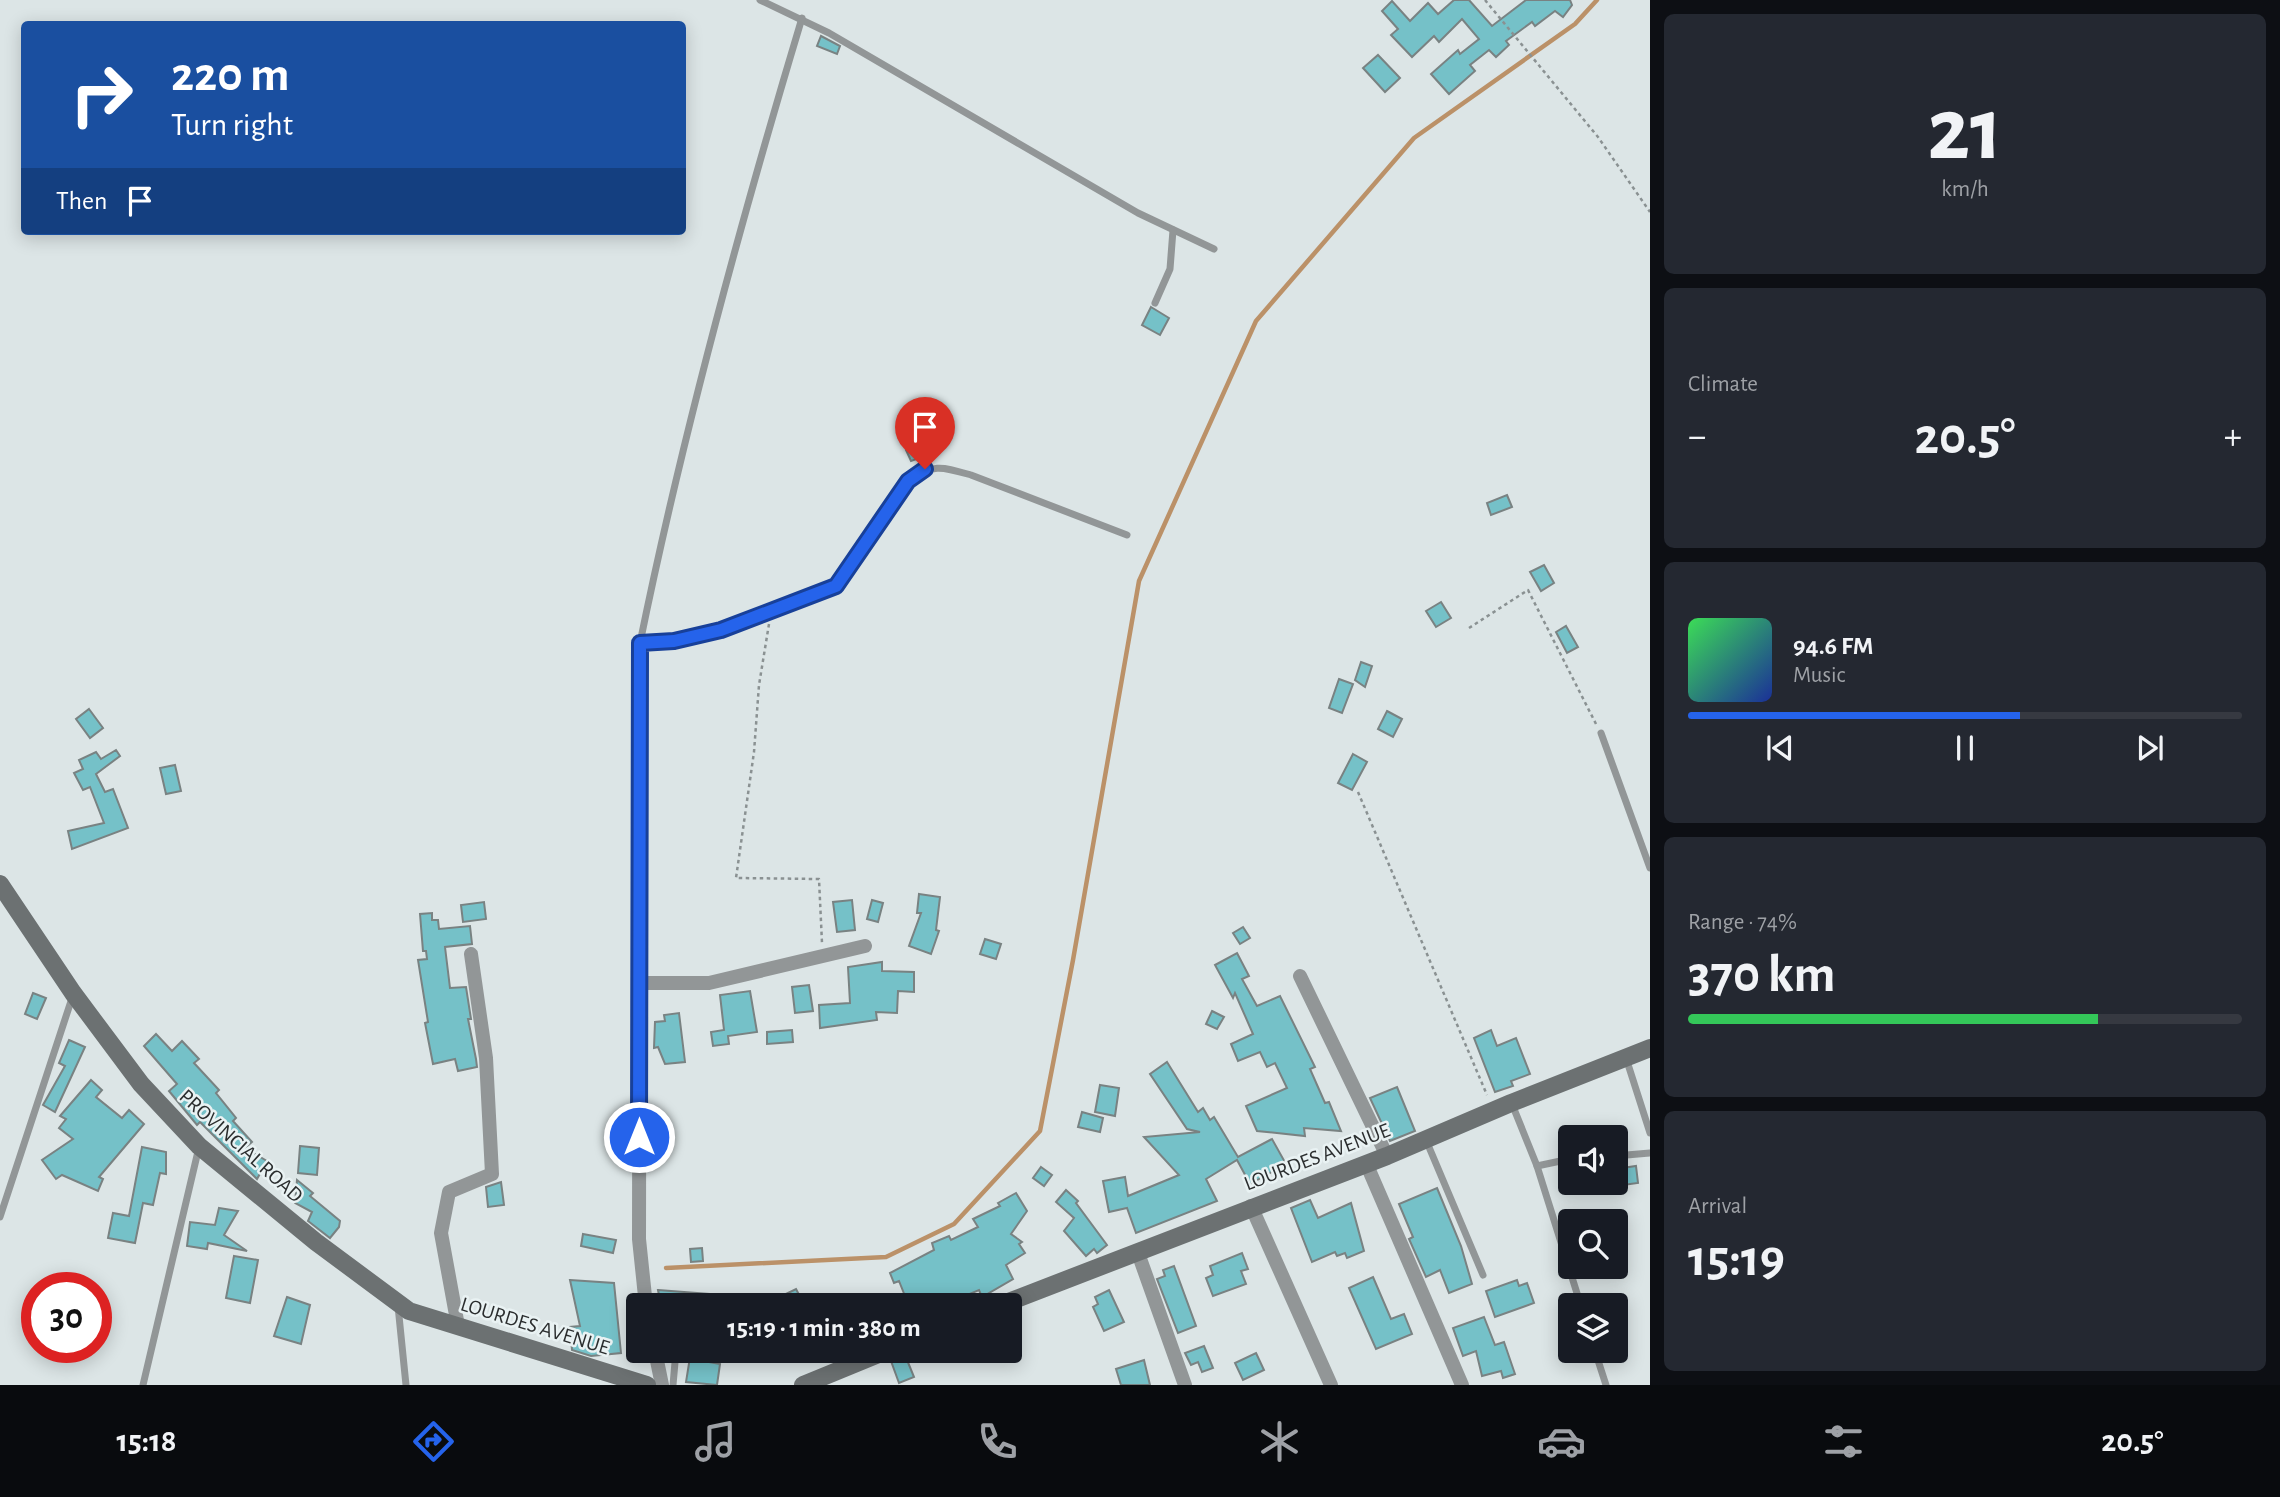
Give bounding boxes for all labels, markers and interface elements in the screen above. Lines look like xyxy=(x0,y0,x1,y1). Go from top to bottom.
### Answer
icon: right xyxy=(56,49,147,140)
text: 220 m xyxy=(171,51,290,100)
text: 21 xyxy=(1927,85,2003,176)
text: Turn right xyxy=(171,109,293,141)
text: km/h xyxy=(1941,178,1989,201)
icon: arrive xyxy=(121,182,159,220)
text: Then xyxy=(56,188,107,214)
text: Climate xyxy=(1688,373,1758,396)
pin xyxy=(895,397,955,469)
icon: arrive xyxy=(906,408,944,446)
text: 20.5° xyxy=(1914,411,2016,463)
text: − xyxy=(1688,418,1706,456)
text: + xyxy=(2224,418,2242,456)
text: 94.6 FM xyxy=(1793,633,1873,659)
text: Music xyxy=(1793,664,1845,687)
icon: previous xyxy=(1761,729,1799,767)
icon: pause xyxy=(1946,729,1984,767)
icon: next xyxy=(2131,729,2169,767)
text: Range · 74% xyxy=(1688,911,1797,934)
text: 370 km xyxy=(1688,949,1836,1001)
street label: PROVINCIAL ROAD xyxy=(175,1085,307,1207)
position arrow xyxy=(602,1100,676,1174)
street label: LOURDES AVENUE xyxy=(1241,1120,1393,1194)
map controls xyxy=(1558,1125,1628,1363)
button: sound xyxy=(1558,1125,1628,1195)
text: Arrival xyxy=(1688,1195,1747,1218)
button: search xyxy=(1558,1209,1628,1279)
text: 15:19 xyxy=(1688,1233,1785,1285)
speed limit sign: 30 xyxy=(21,1272,112,1363)
street label: LOURDES AVENUE xyxy=(458,1293,612,1359)
button: layers xyxy=(1558,1293,1628,1363)
text: 15:19 · 1 min · 380 m xyxy=(727,1315,921,1341)
icon: directions xyxy=(409,1417,458,1466)
icon: music xyxy=(691,1417,740,1466)
icon: phone xyxy=(973,1417,1022,1466)
icon: climate xyxy=(1255,1417,1304,1466)
icon: car xyxy=(1537,1417,1586,1466)
icon: filters xyxy=(1819,1417,1868,1466)
text: 15:18 xyxy=(116,1425,176,1457)
text: 20.5° xyxy=(2101,1425,2164,1457)

